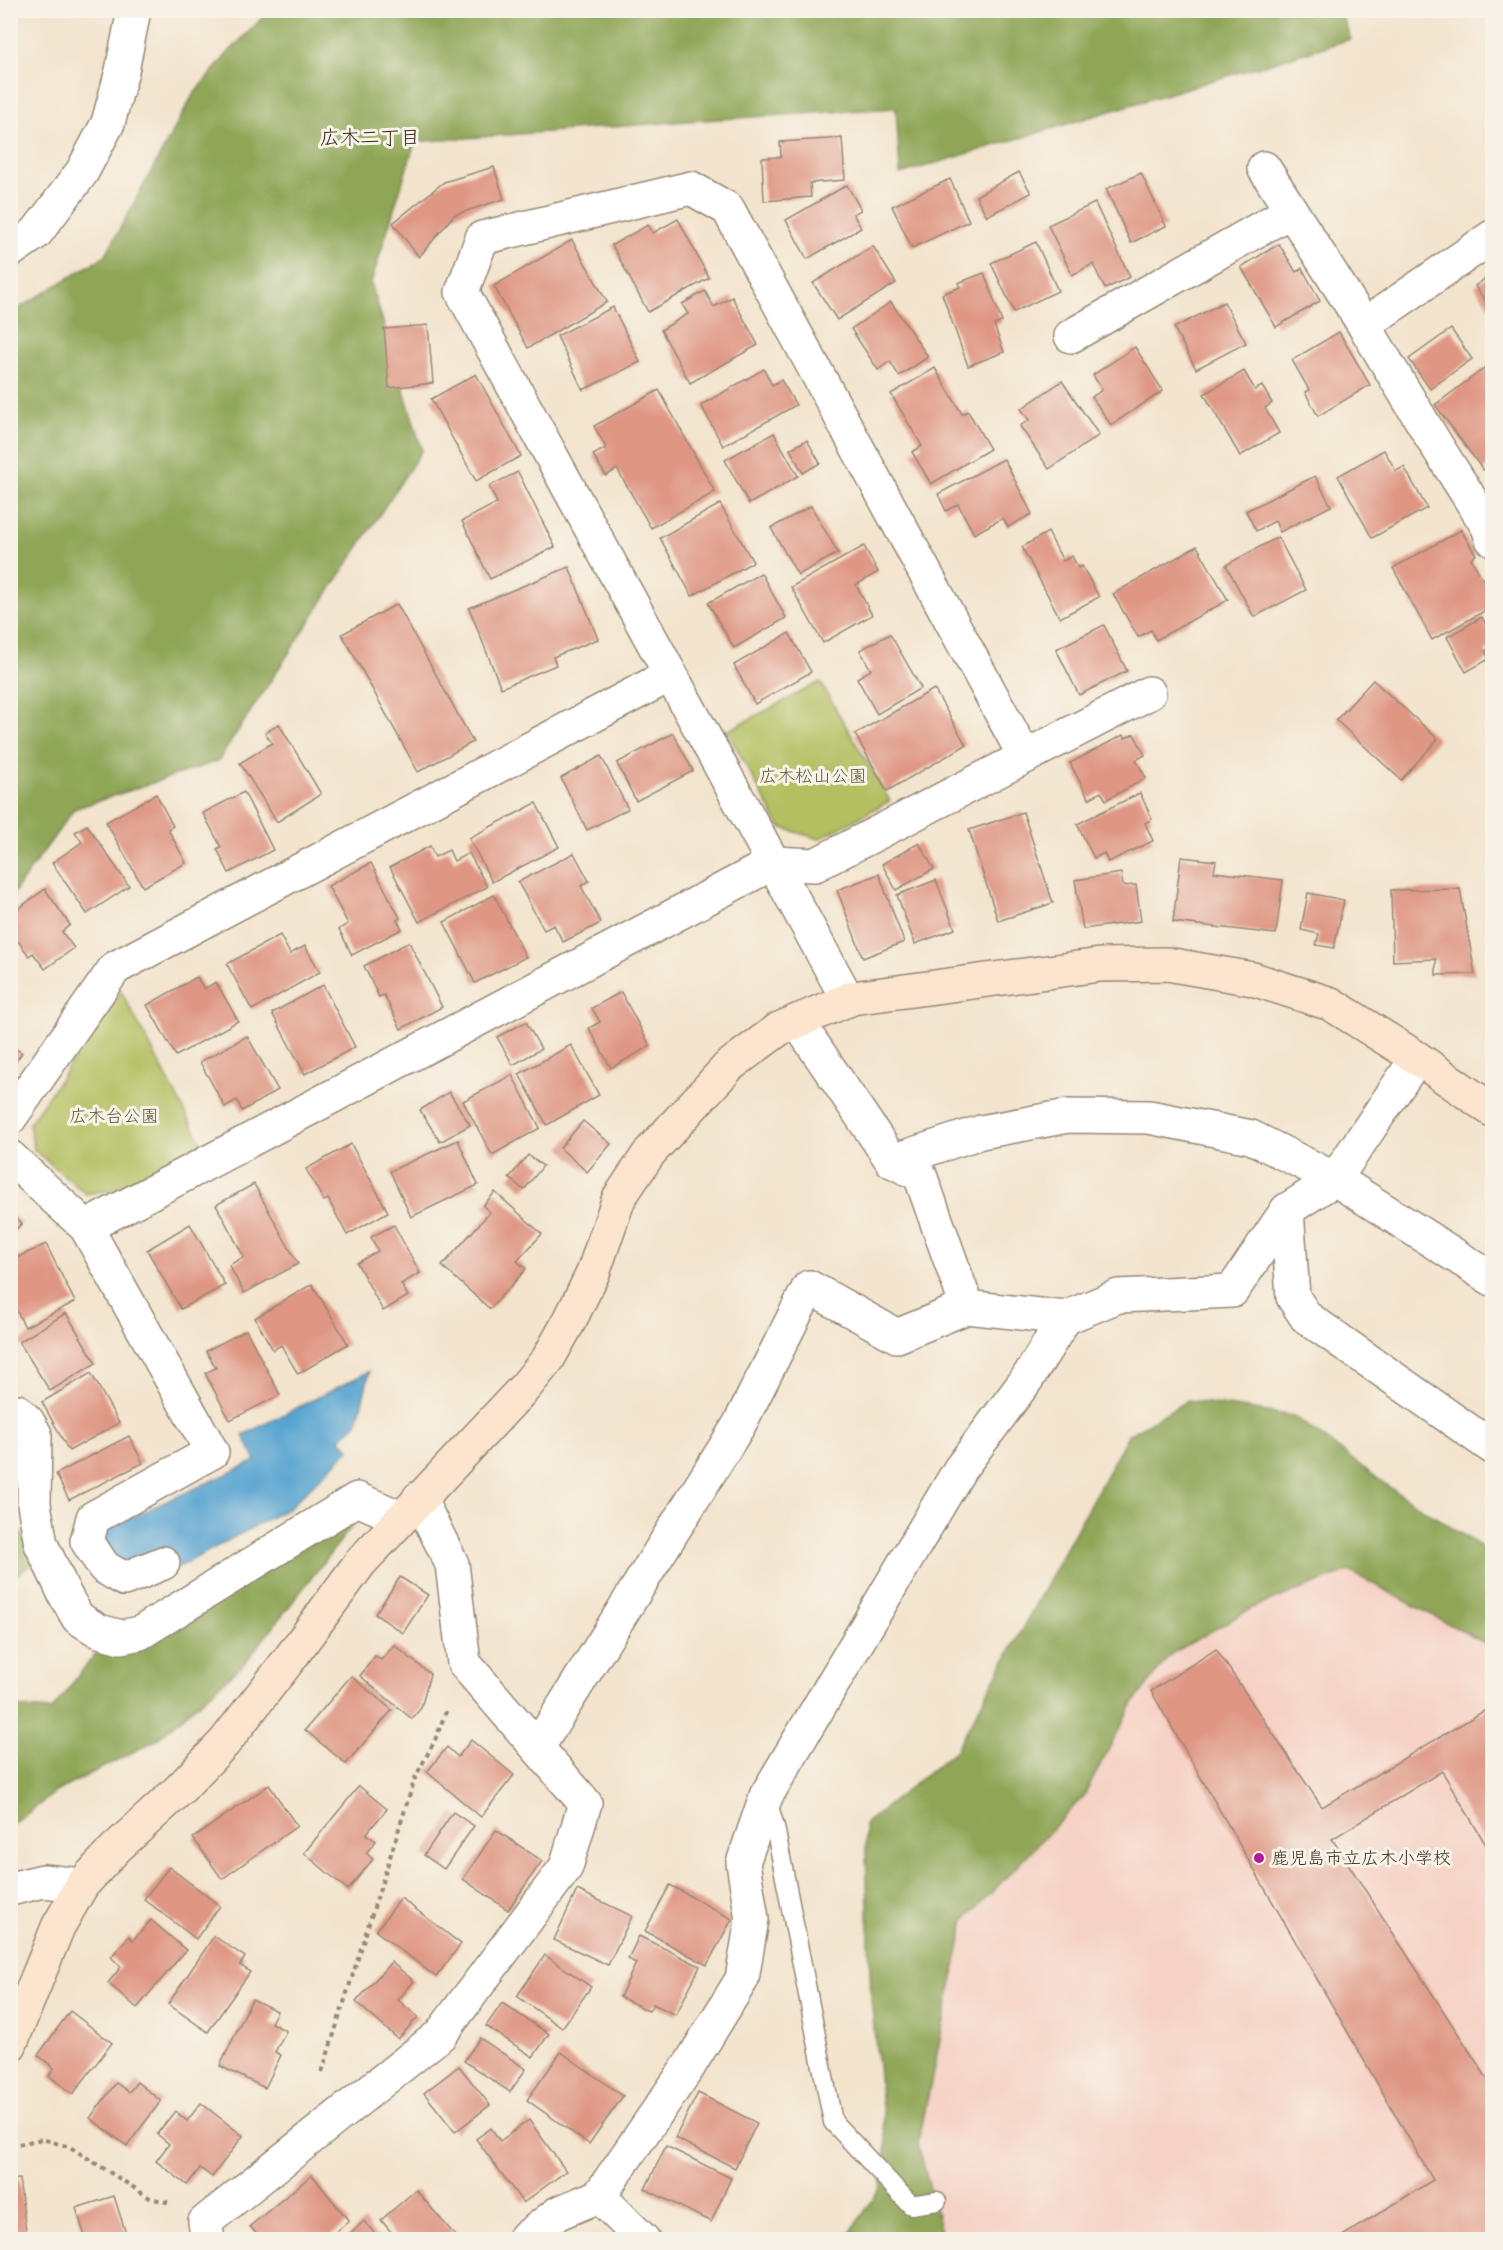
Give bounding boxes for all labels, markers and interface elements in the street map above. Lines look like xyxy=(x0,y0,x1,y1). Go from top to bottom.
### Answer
district label: 広木二丁目 xyxy=(320,124,420,149)
park label: 広木松山公園 xyxy=(759,764,867,787)
park label: 広木台公園 xyxy=(69,1104,159,1127)
place label: 鹿児島市立広木小学校 xyxy=(1271,1846,1451,1869)
marker: 鹿児島市立広木小学校 xyxy=(1252,1851,1266,1865)

